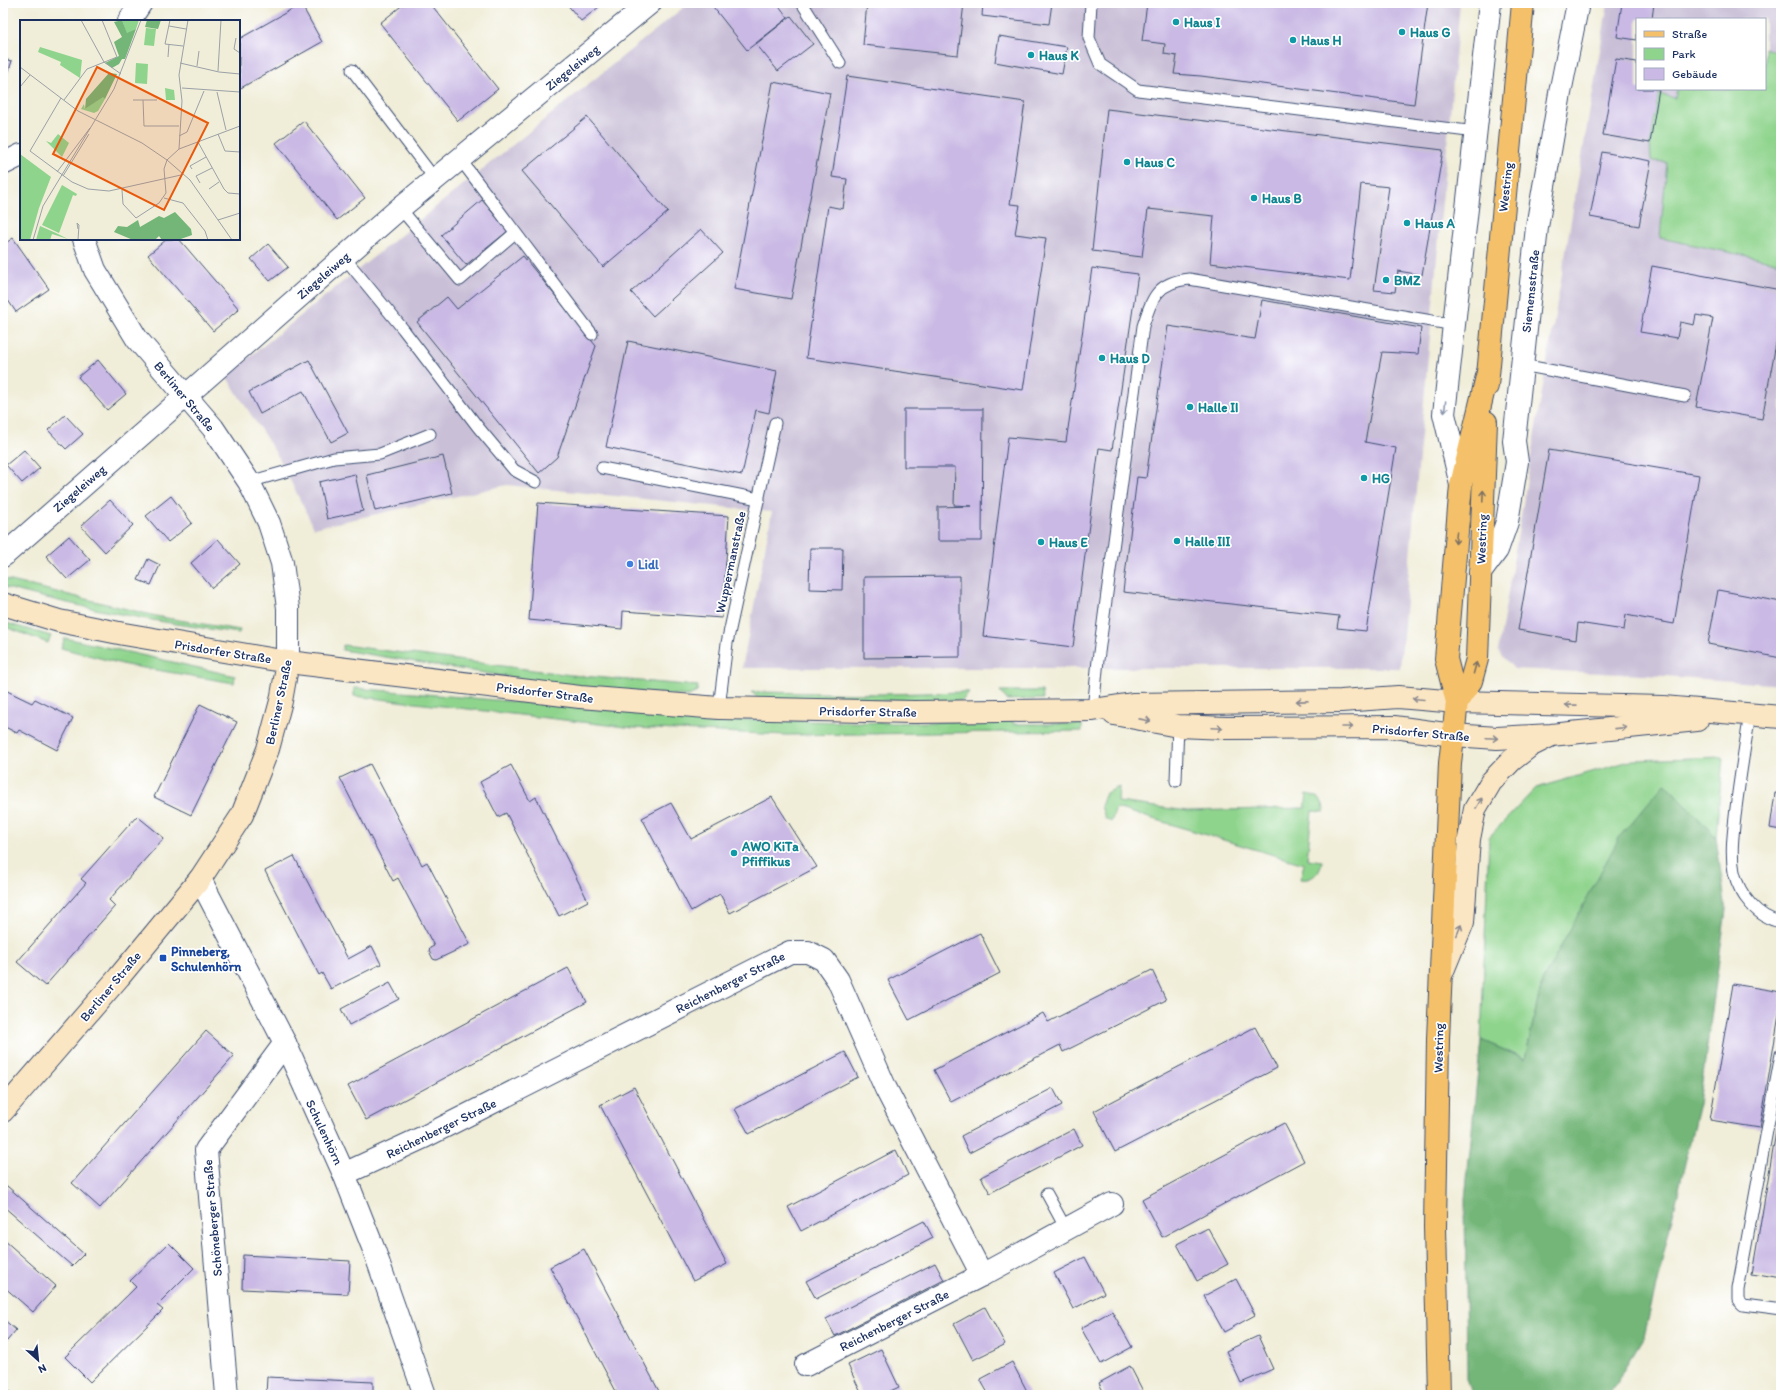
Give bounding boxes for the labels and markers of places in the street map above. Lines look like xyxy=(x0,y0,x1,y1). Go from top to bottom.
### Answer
place label: Haus I xyxy=(1184,15,1221,30)
marker: Haus I xyxy=(1171,17,1181,27)
place label: Haus G xyxy=(1410,25,1451,40)
marker: Haus G xyxy=(1397,27,1407,37)
place label: Haus H xyxy=(1301,33,1342,48)
marker: Haus H xyxy=(1288,35,1298,45)
place label: Haus K xyxy=(1039,48,1080,63)
marker: Haus K xyxy=(1026,50,1036,60)
place label: Haus C xyxy=(1135,155,1176,170)
marker: Haus C xyxy=(1122,157,1132,167)
place label: Haus B xyxy=(1262,191,1302,206)
marker: Haus B xyxy=(1249,193,1259,203)
place label: Haus A xyxy=(1415,216,1456,231)
marker: Haus A xyxy=(1402,218,1412,228)
place label: BMZ xyxy=(1394,273,1421,288)
marker: BMZ xyxy=(1381,275,1391,285)
place label: Haus D xyxy=(1110,351,1151,366)
marker: Haus D xyxy=(1097,353,1107,363)
place label: Halle II xyxy=(1198,400,1238,415)
marker: Halle II xyxy=(1185,402,1195,412)
place label: HG xyxy=(1372,471,1390,486)
marker: HG xyxy=(1359,473,1369,483)
place label: Halle III xyxy=(1185,534,1230,549)
place label: Haus E xyxy=(1049,535,1089,550)
marker: Halle III xyxy=(1172,536,1182,546)
marker: Haus E xyxy=(1036,537,1046,547)
place label: Lidl xyxy=(638,557,659,572)
marker: Lidl xyxy=(625,559,635,569)
place label: AWO KiTa Pfiffikus xyxy=(741,839,799,869)
marker: AWO KiTa Pfiffikus xyxy=(729,848,739,858)
place label: Pinneberg, Schulenhörn xyxy=(171,944,242,974)
marker: Pinneberg, Schulenhörn xyxy=(158,953,168,963)

